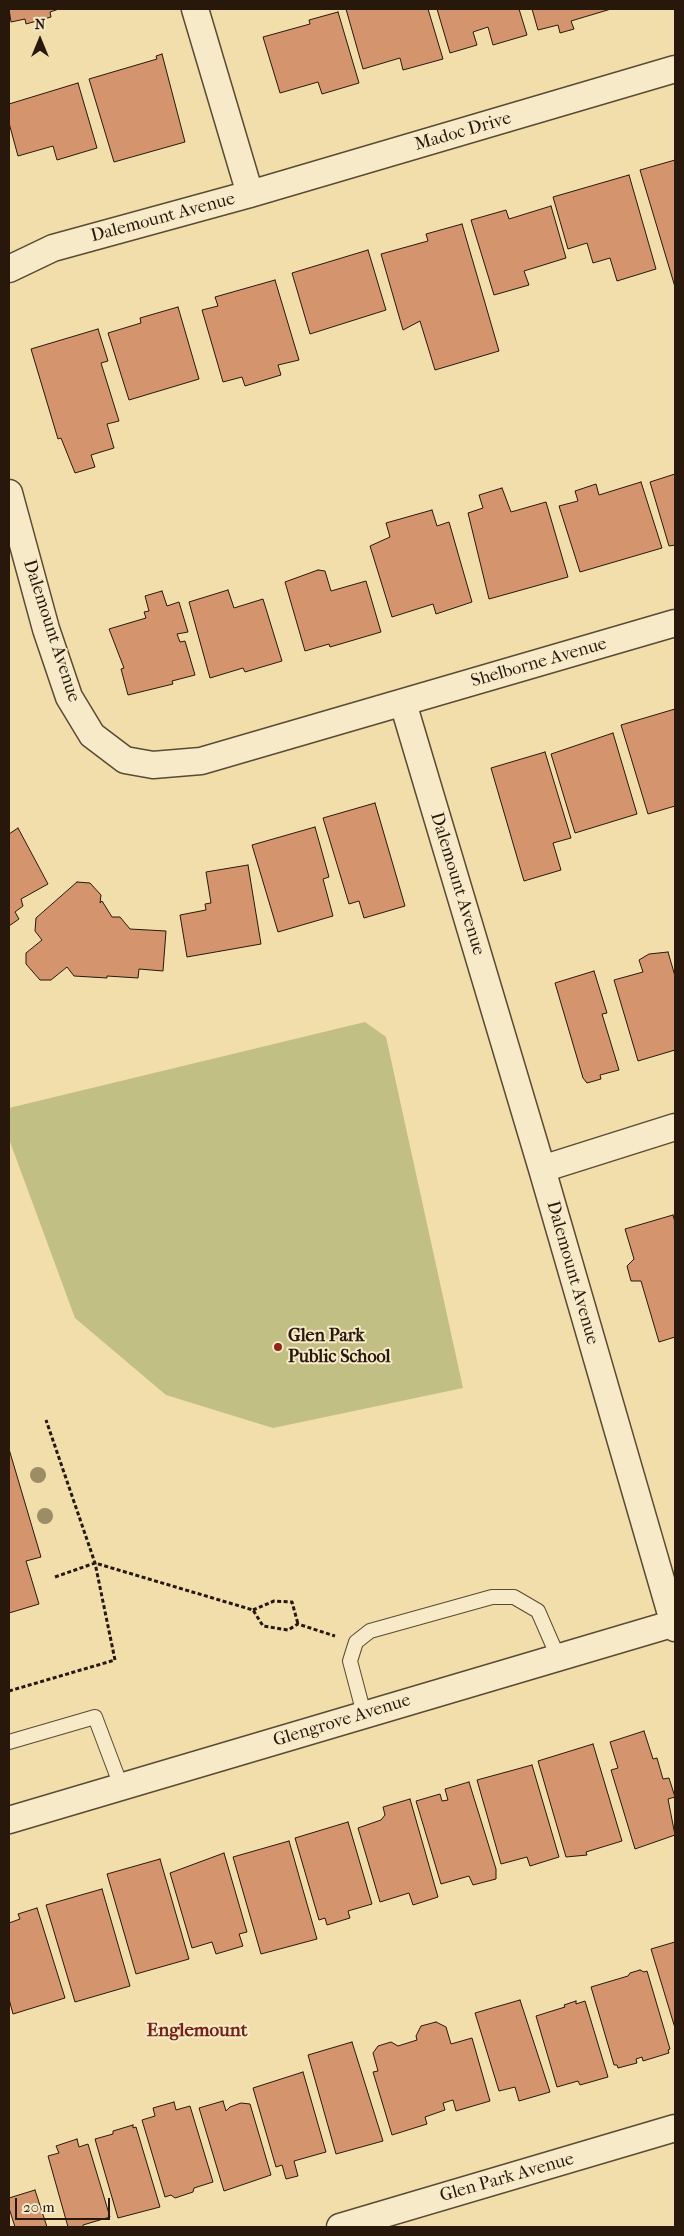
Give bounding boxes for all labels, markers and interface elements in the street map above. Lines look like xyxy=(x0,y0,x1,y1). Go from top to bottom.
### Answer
north arrow xyxy=(15,15,65,65)
text: N xyxy=(35,16,45,33)
street label: Madoc Drive xyxy=(412,108,514,156)
street label: Dalemount Avenue xyxy=(88,188,238,248)
street label: Dalemount Avenue xyxy=(18,557,84,705)
street label: Shelborne Avenue xyxy=(469,633,609,693)
street label: Dalemount Avenue xyxy=(425,810,489,958)
street label: Dalemount Avenue xyxy=(541,1199,603,1347)
place label: Glen Park Public School xyxy=(288,1326,390,1368)
marker: Glen Park Public School xyxy=(272,1341,284,1353)
street label: Glengrove Avenue xyxy=(271,1690,413,1752)
district label: Englemount xyxy=(147,2020,247,2042)
street label: Glen Park Avenue xyxy=(437,2149,577,2207)
scale bar xyxy=(18,2188,112,2220)
text: 20 m xyxy=(23,2198,55,2216)

